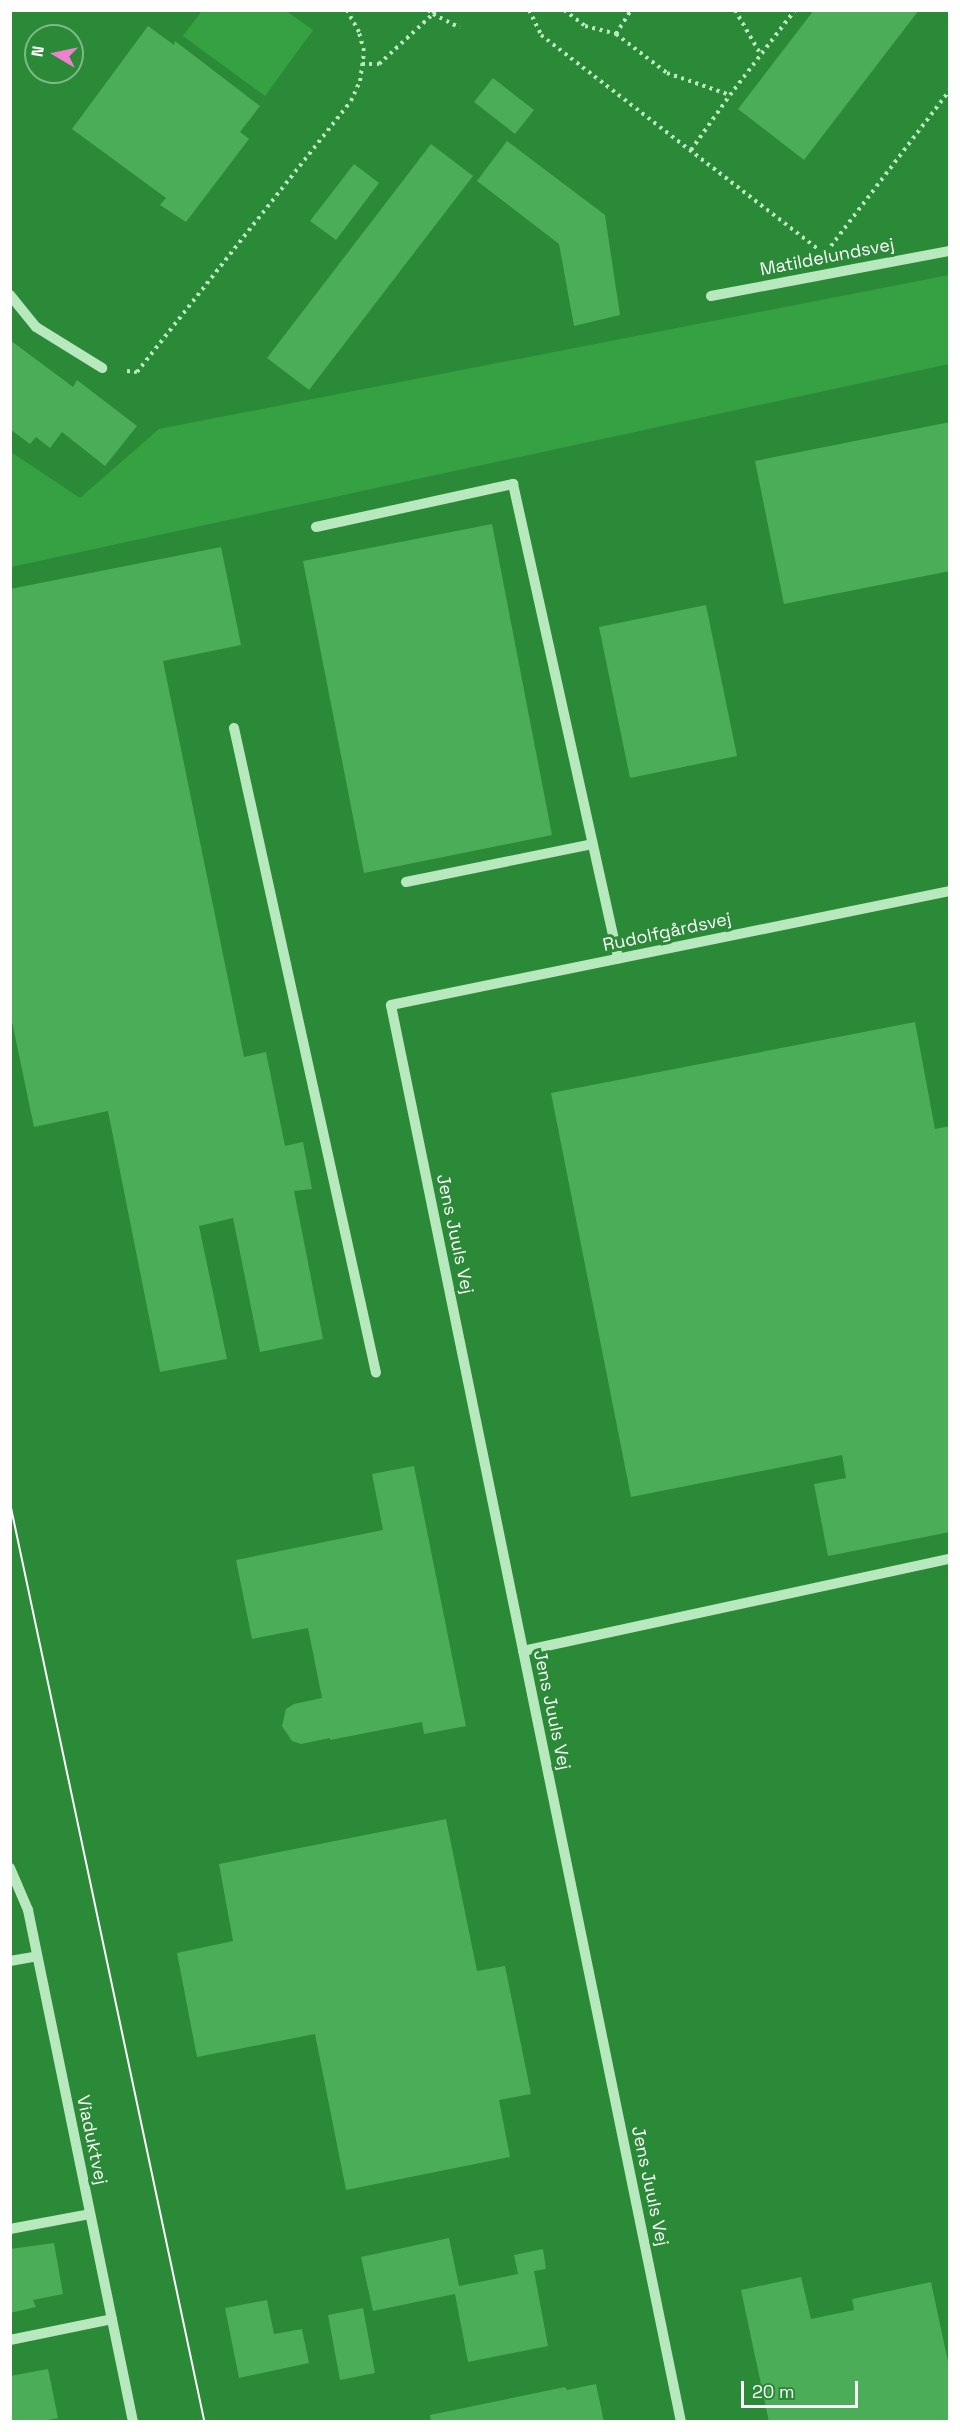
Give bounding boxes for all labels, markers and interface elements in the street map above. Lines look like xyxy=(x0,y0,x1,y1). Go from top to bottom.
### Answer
north arrow xyxy=(24,24,84,84)
text: N xyxy=(26,44,49,58)
street label: Matildelundsvej xyxy=(758,233,896,281)
street label: Rudolfgårdsvej xyxy=(601,908,733,956)
street label: Jens Juuls Vej xyxy=(432,1172,478,1296)
street label: Jens Juuls Vej xyxy=(529,1648,575,1772)
street label: Viaduktvej xyxy=(72,2093,112,2187)
street label: Jens Juuls Vej xyxy=(627,2124,673,2248)
scale bar xyxy=(744,2369,861,2407)
text: 20 m xyxy=(752,2380,795,2403)

